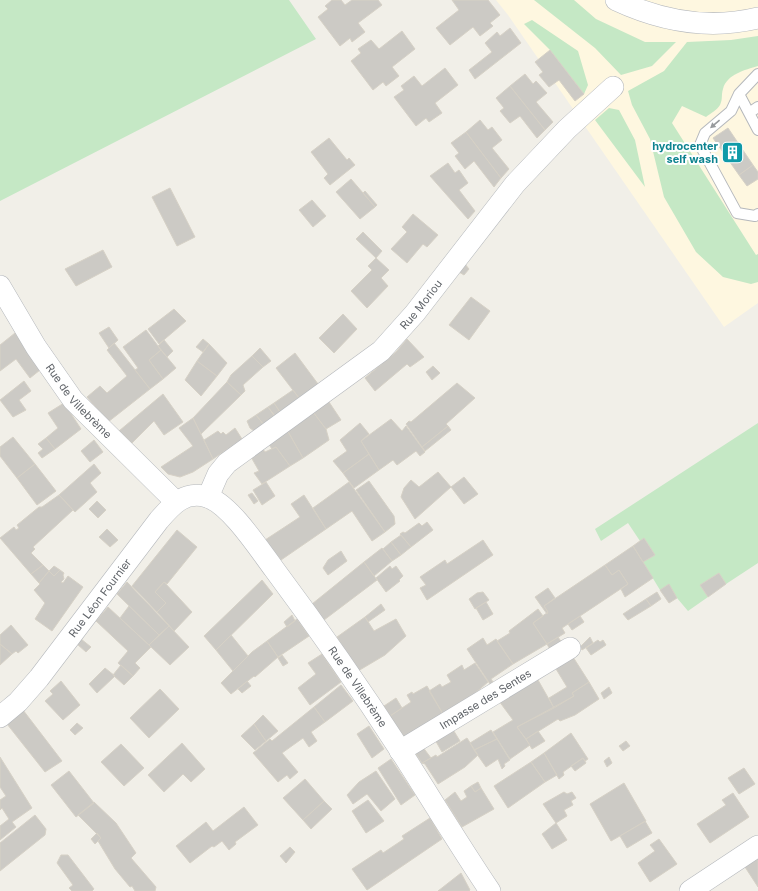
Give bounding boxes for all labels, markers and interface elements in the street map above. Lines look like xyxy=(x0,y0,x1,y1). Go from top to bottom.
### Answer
one-way arrow xyxy=(710,120,721,129)
place label: hydrocenter self wash xyxy=(652,139,719,166)
building icon: hydrocenter self wash xyxy=(720,139,746,165)
street label: Rue Moriou xyxy=(397,277,445,332)
street label: Rue de Villebrème xyxy=(43,361,115,441)
street label: Rue Léon Fournier xyxy=(66,556,134,640)
street label: Rue de Villebrème xyxy=(325,644,390,730)
street label: Impasse des Sentes xyxy=(437,666,534,732)

